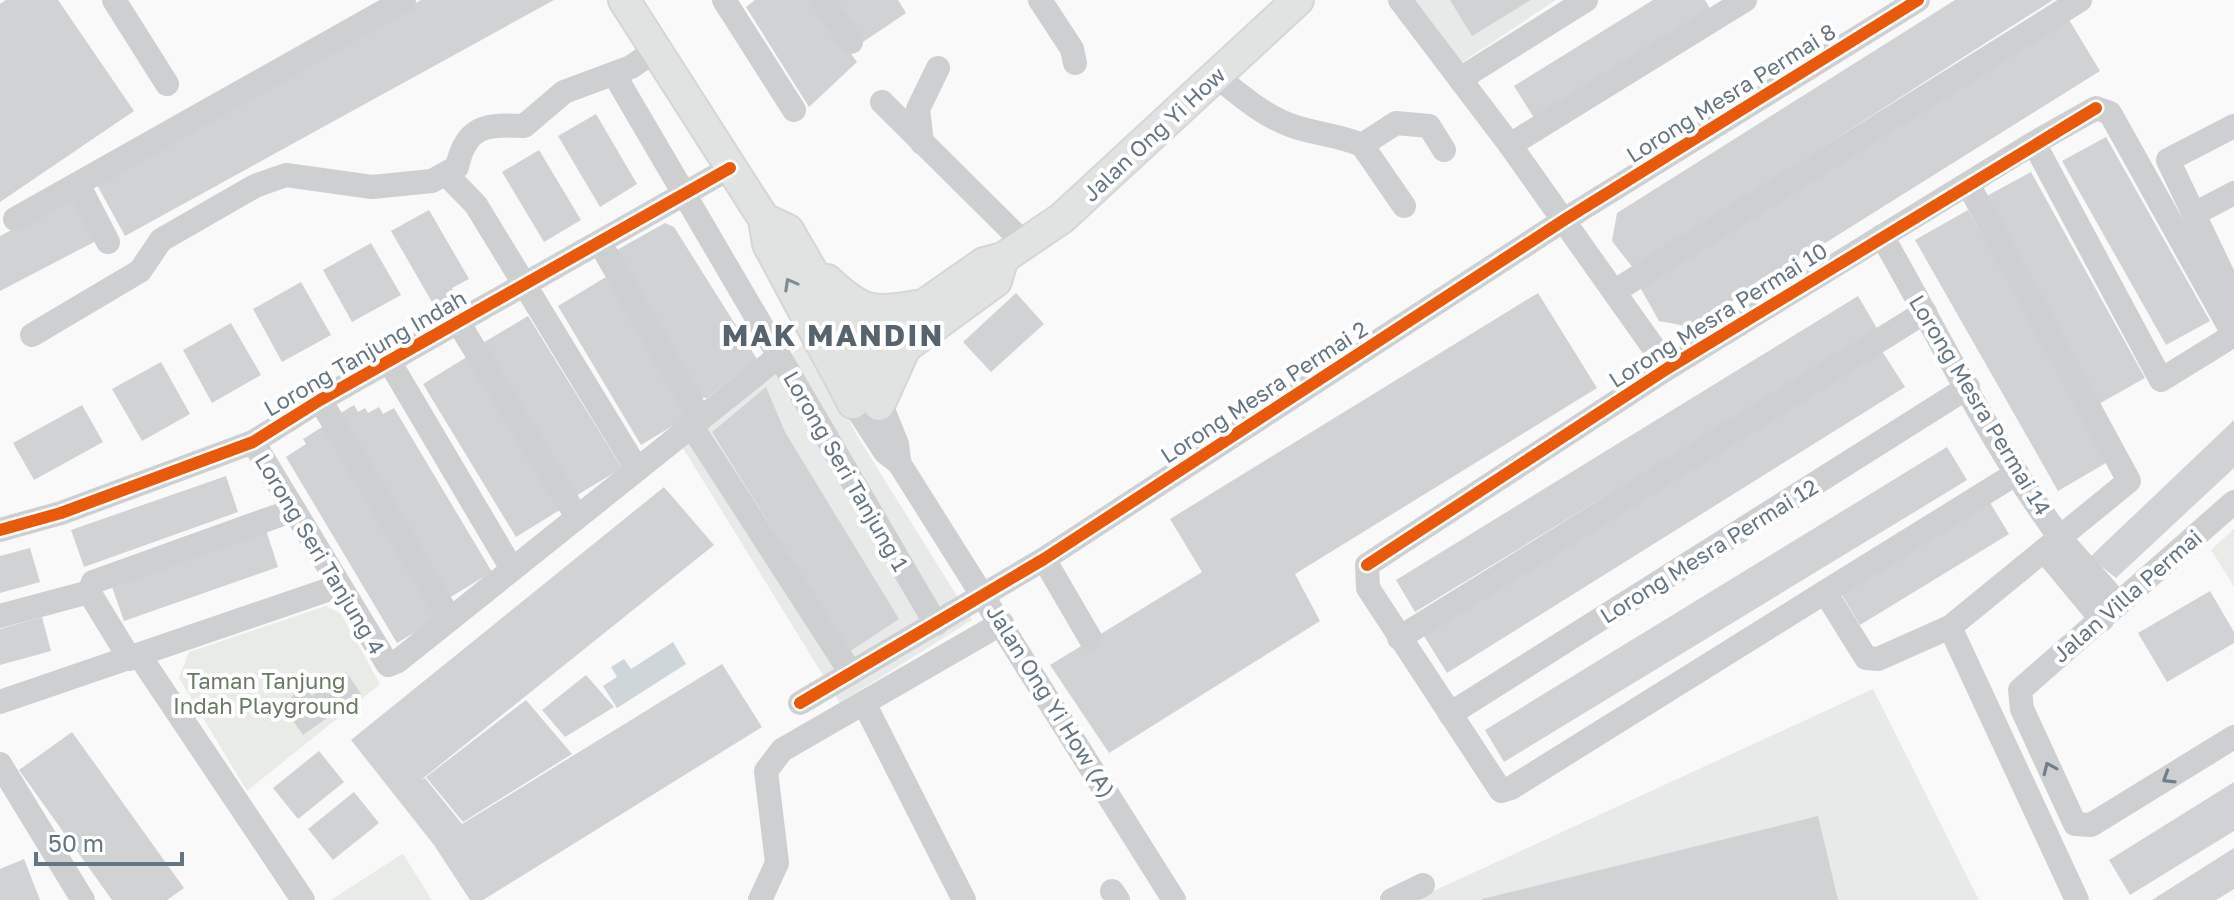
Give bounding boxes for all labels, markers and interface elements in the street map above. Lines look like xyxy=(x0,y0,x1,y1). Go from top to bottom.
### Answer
street label: Lorong Mesra Permai 8 xyxy=(1621,17,1840,168)
street label: Jalan Ong Yi How xyxy=(1077,61,1231,207)
street label: Lorong Mesra Permai 10 xyxy=(1604,236,1832,393)
one-way arrow xyxy=(784,278,799,293)
street label: Lorong Tanjung Indah xyxy=(259,284,471,422)
street label: Lorong Mesra Permai 14 xyxy=(1904,290,2057,520)
street label: Lorong Mesra Permai 2 xyxy=(1155,315,1372,468)
district label: MAK MANDIN xyxy=(722,317,944,353)
street label: Lorong Seri Tanjung 1 xyxy=(778,366,915,576)
street label: Lorong Seri Tanjung 4 xyxy=(250,449,391,659)
street label: Lorong Mesra Permai 12 xyxy=(1595,472,1823,629)
street label: Jalan Villa Permai xyxy=(2046,523,2207,668)
street label: Jalan Ong Yi How (A) xyxy=(981,599,1122,802)
park label: Taman Tanjung Indah Playground xyxy=(173,667,359,719)
one-way arrow xyxy=(2043,762,2059,776)
one-way arrow xyxy=(2162,768,2177,784)
scale bar xyxy=(36,816,182,866)
text: 50 m xyxy=(48,828,104,857)

